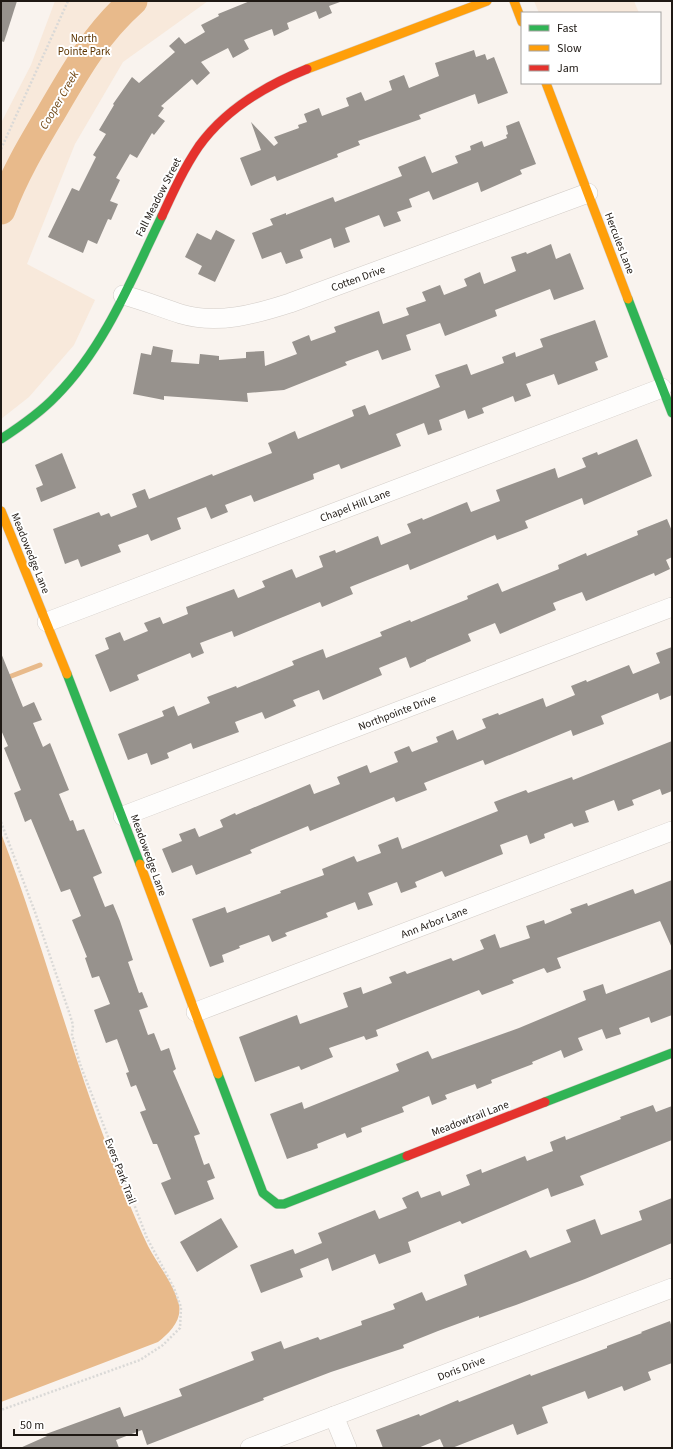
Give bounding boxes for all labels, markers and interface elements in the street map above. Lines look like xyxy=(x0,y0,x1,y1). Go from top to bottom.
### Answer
legend xyxy=(521,12,661,84)
text: Fast xyxy=(557,20,577,37)
park label: North Pointe Park xyxy=(58,31,111,59)
text: Slow xyxy=(557,40,582,57)
text: Jam xyxy=(557,60,579,77)
water label: Cooper Creek xyxy=(36,67,83,133)
street label: Fall Meadow Street xyxy=(132,155,185,239)
street label: Hercules Lane xyxy=(601,210,638,277)
street label: Cotten Drive xyxy=(329,262,388,295)
street label: Chapel Hill Lane xyxy=(318,485,393,526)
street label: Meadowedge Lane xyxy=(8,511,54,596)
street label: Northpointe Drive xyxy=(356,690,439,734)
street label: Meadowedge Lane xyxy=(127,812,170,899)
street label: Ann Arbor Lane xyxy=(399,903,470,942)
street label: Meadowtrail Lane xyxy=(429,1097,511,1140)
street label: Evers Park Trail xyxy=(101,1136,140,1207)
street label: Doris Drive xyxy=(435,1352,488,1384)
scale bar xyxy=(14,1411,137,1437)
text: 50 m xyxy=(20,1417,44,1434)

